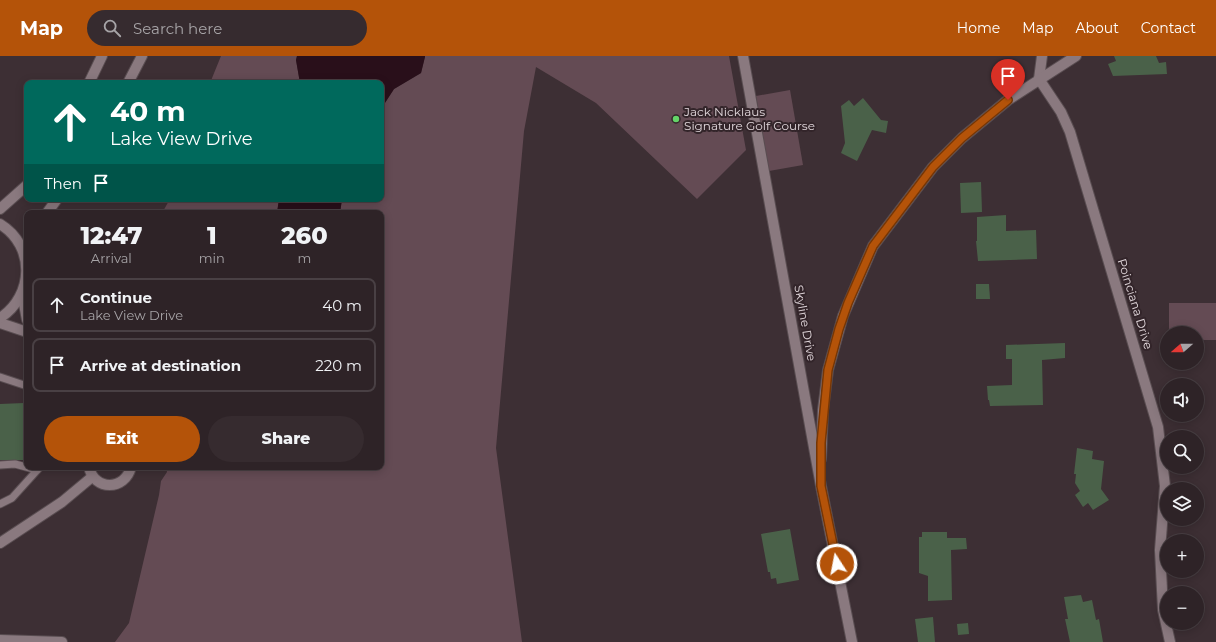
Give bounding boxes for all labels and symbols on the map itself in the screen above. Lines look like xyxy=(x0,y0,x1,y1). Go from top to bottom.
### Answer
pin xyxy=(991,59,1025,100)
place label: Jack Nicklaus Signature Golf Course xyxy=(683,104,815,133)
marker: Jack Nicklaus Signature Golf Course xyxy=(671,114,681,124)
street label: Poinciana Drive xyxy=(1115,257,1156,351)
street label: Skyline Drive xyxy=(791,284,820,362)
north arrow xyxy=(1160,326,1204,370)
position arrow xyxy=(816,543,858,585)

